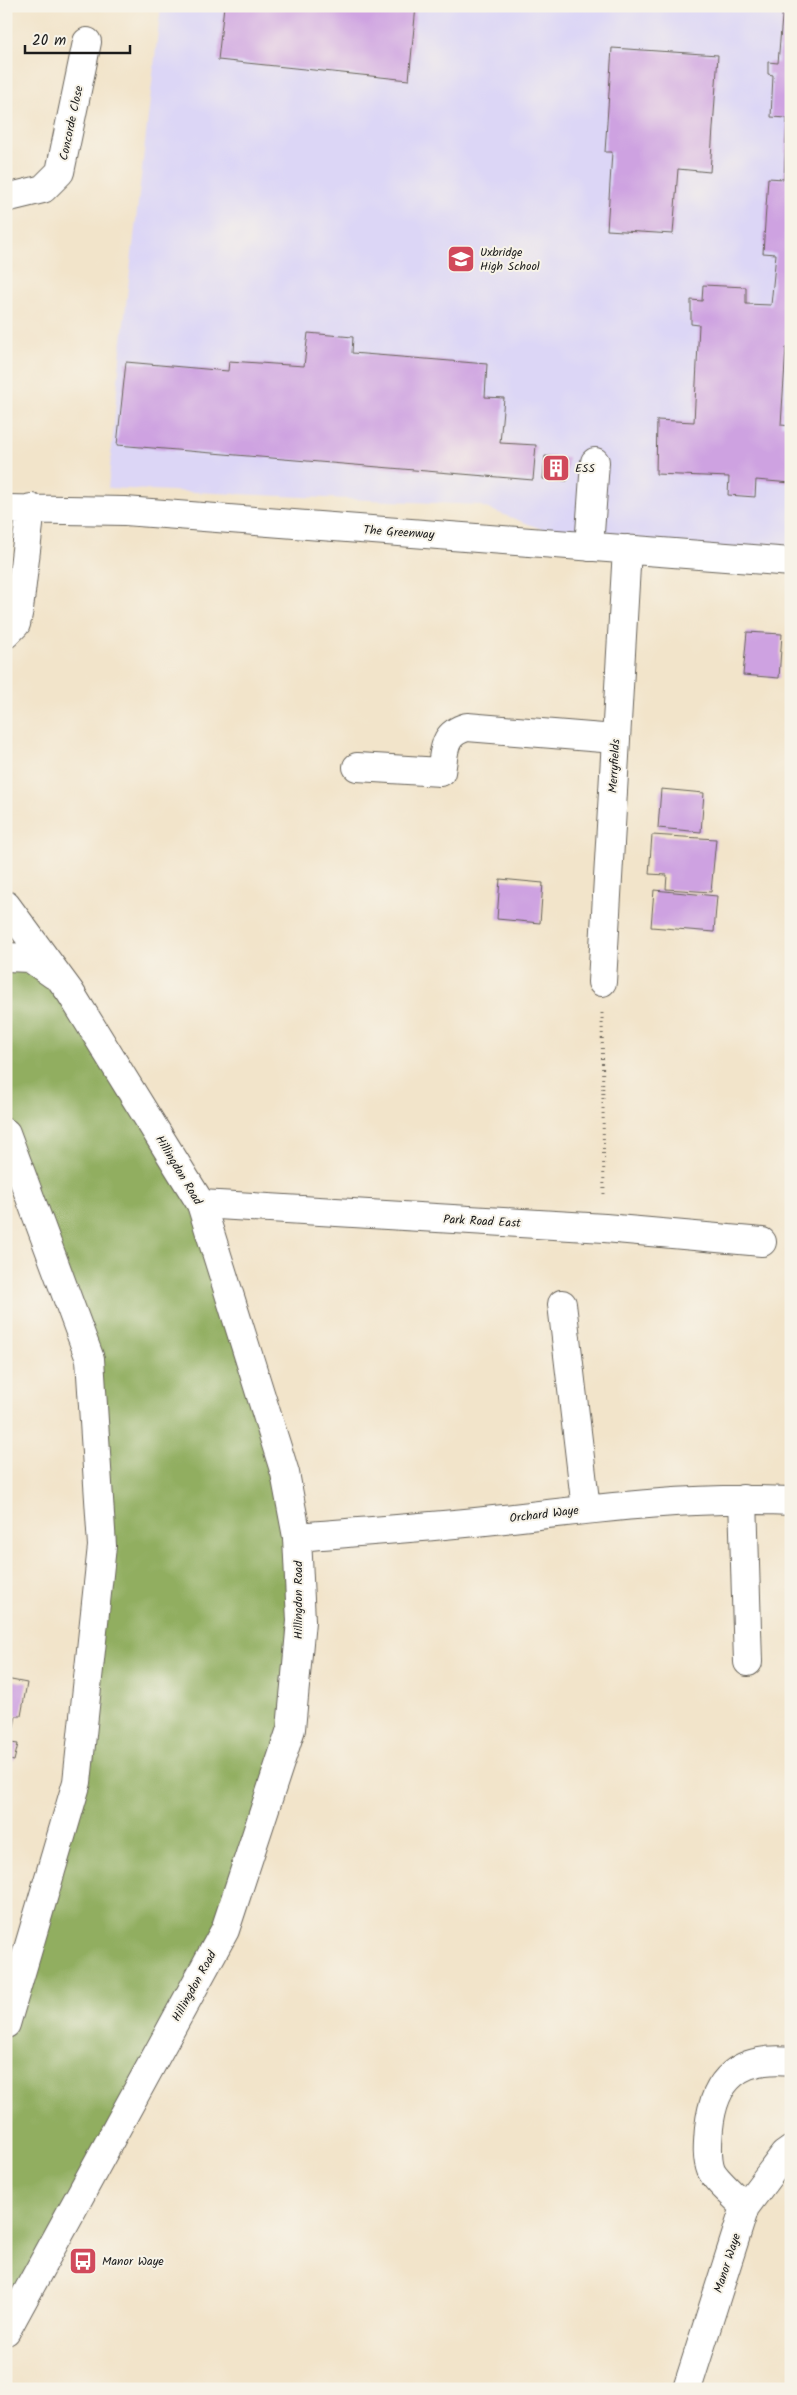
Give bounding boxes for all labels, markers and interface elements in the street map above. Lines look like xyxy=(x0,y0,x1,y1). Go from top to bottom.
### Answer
scale bar xyxy=(25,22,130,54)
text: 20 m xyxy=(32,29,66,53)
street label: Concorde Close xyxy=(54,83,89,162)
place label: Uxbridge High School xyxy=(480,243,540,276)
school or university icon: Uxbridge High School xyxy=(446,244,476,274)
building icon: ESS xyxy=(541,453,571,483)
place label: ESS xyxy=(575,459,595,478)
street label: The Greenway xyxy=(363,521,435,544)
street label: Merryfields xyxy=(604,738,625,794)
street label: Hillingdon Road xyxy=(150,1132,207,1210)
street label: Park Road East xyxy=(443,1210,522,1233)
street label: Orchard Waye xyxy=(508,1501,580,1528)
street label: Hillingdon Road xyxy=(289,1560,308,1639)
street label: Hillingdon Road xyxy=(167,1946,222,2025)
street label: Manor Waye xyxy=(709,2230,746,2295)
bus stop icon: Manor Waye xyxy=(68,2246,98,2276)
place label: Manor Waye xyxy=(102,2252,164,2271)

